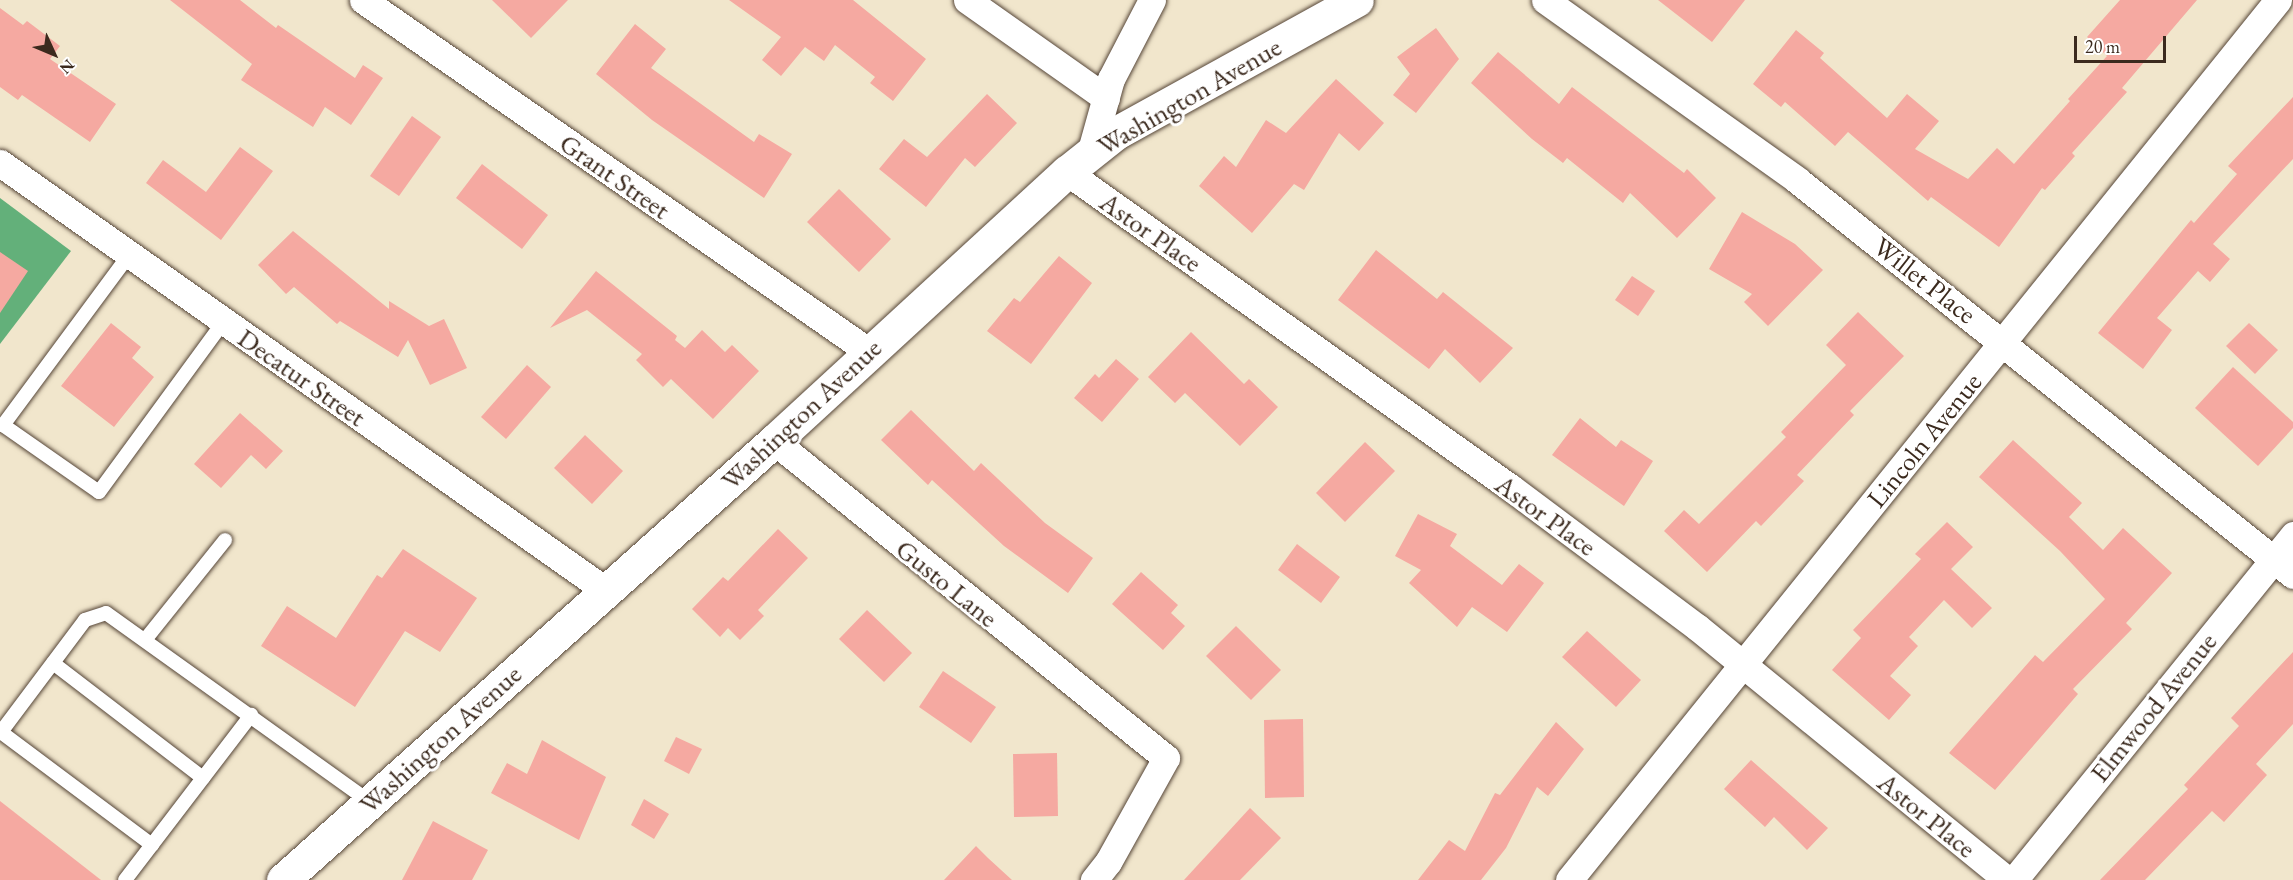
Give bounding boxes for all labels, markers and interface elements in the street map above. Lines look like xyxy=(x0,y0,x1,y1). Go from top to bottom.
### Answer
north arrow xyxy=(24,24,84,84)
scale bar xyxy=(2077,24,2168,62)
street label: Washington Avenue xyxy=(1091,30,1287,162)
text: 20 m xyxy=(2085,35,2120,58)
text: N xyxy=(55,55,79,79)
street label: Grant Street xyxy=(554,126,676,226)
street label: Astor Place xyxy=(1094,185,1208,279)
street label: Willet Place xyxy=(1867,230,1983,330)
street label: Decatur Street xyxy=(232,321,372,433)
street label: Washington Avenue xyxy=(714,332,888,496)
street label: Lincoln Avenue xyxy=(1860,366,1988,514)
street label: Astor Place xyxy=(1489,468,1603,562)
street label: Gusto Lane xyxy=(890,532,1004,634)
street label: Elmwood Avenue xyxy=(2083,626,2223,788)
street label: Washington Avenue xyxy=(352,658,528,820)
street label: Astor Place xyxy=(1871,766,1983,864)

